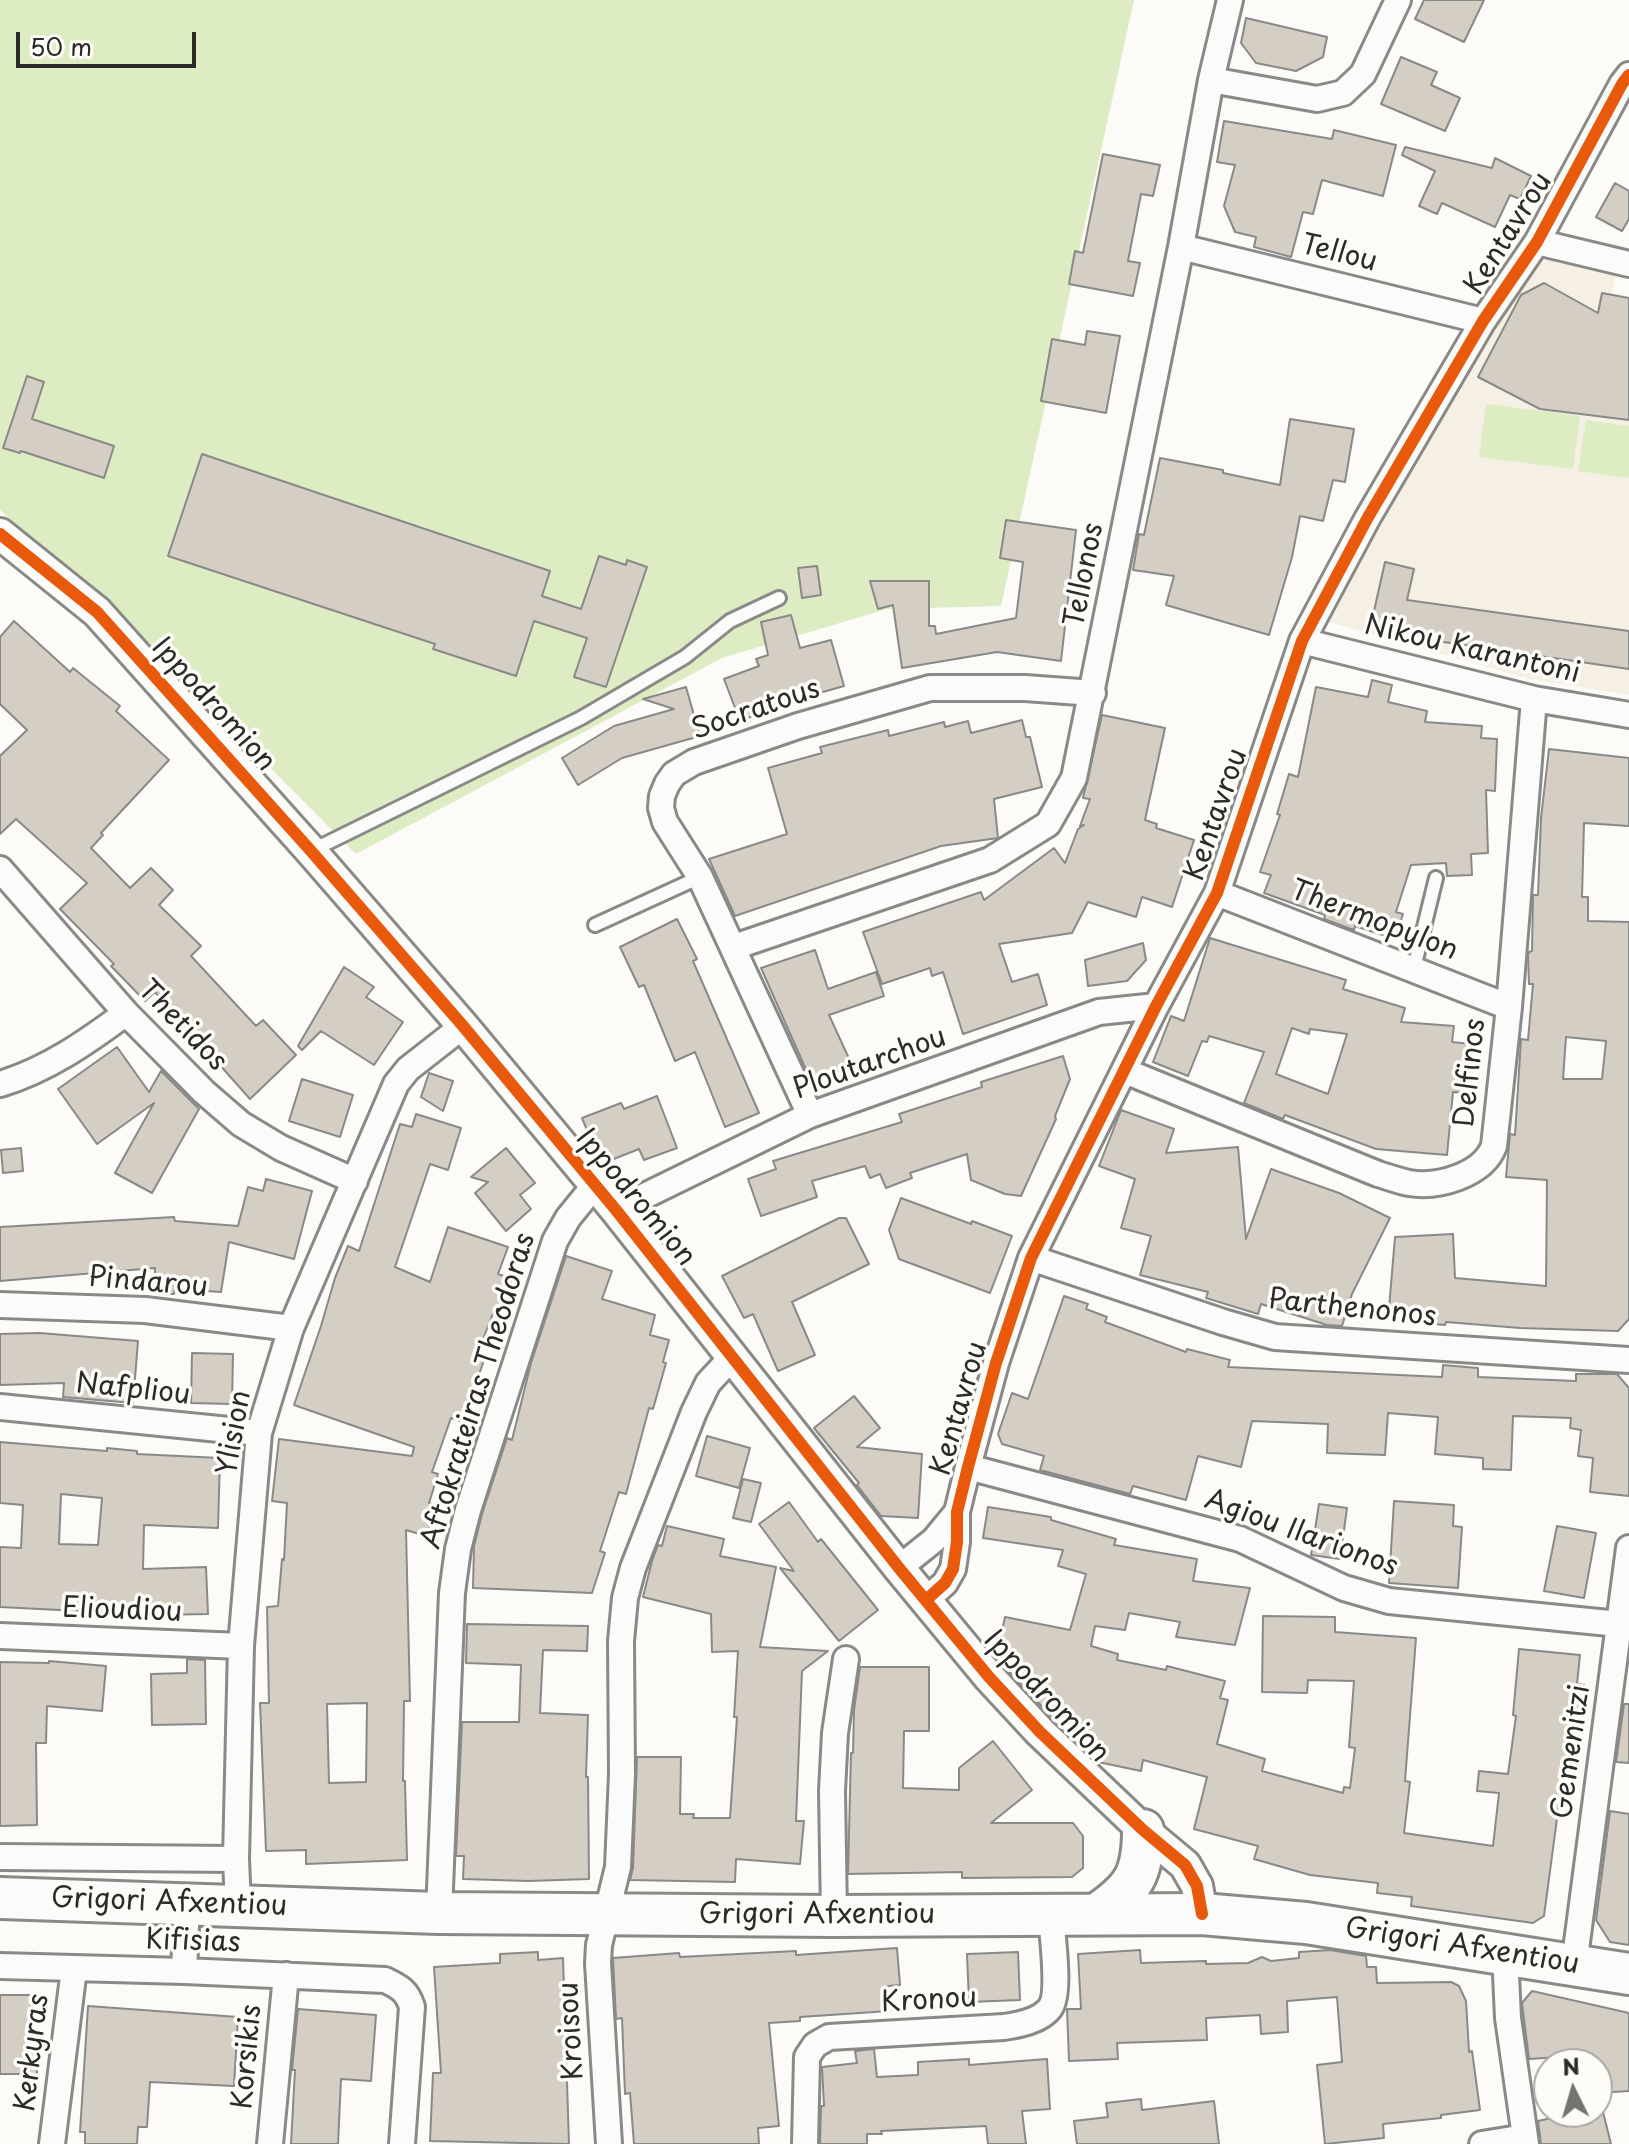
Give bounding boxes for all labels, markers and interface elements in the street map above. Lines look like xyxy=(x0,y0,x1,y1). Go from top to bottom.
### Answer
scale bar xyxy=(20,16,200,66)
text: 50 m xyxy=(30,28,92,64)
street label: Kentavrou xyxy=(1458,167,1560,301)
street label: Tellou xyxy=(1298,228,1380,280)
street label: Tellonos xyxy=(1059,520,1111,630)
street label: Nikou Karantoni xyxy=(1361,609,1583,691)
street label: Ippodromion xyxy=(144,631,282,779)
street label: Socratous xyxy=(687,672,825,748)
street label: Kentavrou xyxy=(1179,744,1255,886)
street label: Thermopylon xyxy=(1285,874,1463,968)
street label: Thetidos xyxy=(130,973,234,1079)
street label: Delfinos xyxy=(1449,1017,1493,1129)
street label: Ploutarchou xyxy=(789,1021,951,1107)
street label: Ippodromion xyxy=(568,1123,702,1273)
street label: Aftokrateiras Theodoras xyxy=(415,1229,543,1553)
street label: Pindarou xyxy=(87,1261,209,1305)
street label: Parthenonos xyxy=(1266,1283,1438,1335)
street label: Kentavrou xyxy=(925,1338,995,1480)
street label: Nafpliou xyxy=(74,1367,192,1413)
street label: Ylision xyxy=(211,1388,259,1478)
street label: Agiou Ilarionos xyxy=(1200,1484,1402,1584)
street label: Elioudiou xyxy=(61,1592,183,1630)
street label: Ippodromion xyxy=(976,1624,1116,1770)
street label: Gemenitzi xyxy=(1546,1683,1598,1821)
street label: Grigori Afxentiou xyxy=(50,1882,288,1924)
street label: Grigori Afxentiou xyxy=(699,1898,935,1932)
street label: Grigori Afxentiou xyxy=(1343,1912,1581,1982)
street label: Kifisias xyxy=(145,1924,241,1960)
street label: Kroisou xyxy=(553,1981,591,2081)
street label: Kronou xyxy=(880,1982,978,2020)
street label: Kerkyras xyxy=(9,1992,57,2114)
street label: Korsikis xyxy=(227,2003,269,2111)
north arrow xyxy=(1533,2048,1613,2128)
text: N xyxy=(1561,2048,1581,2083)

